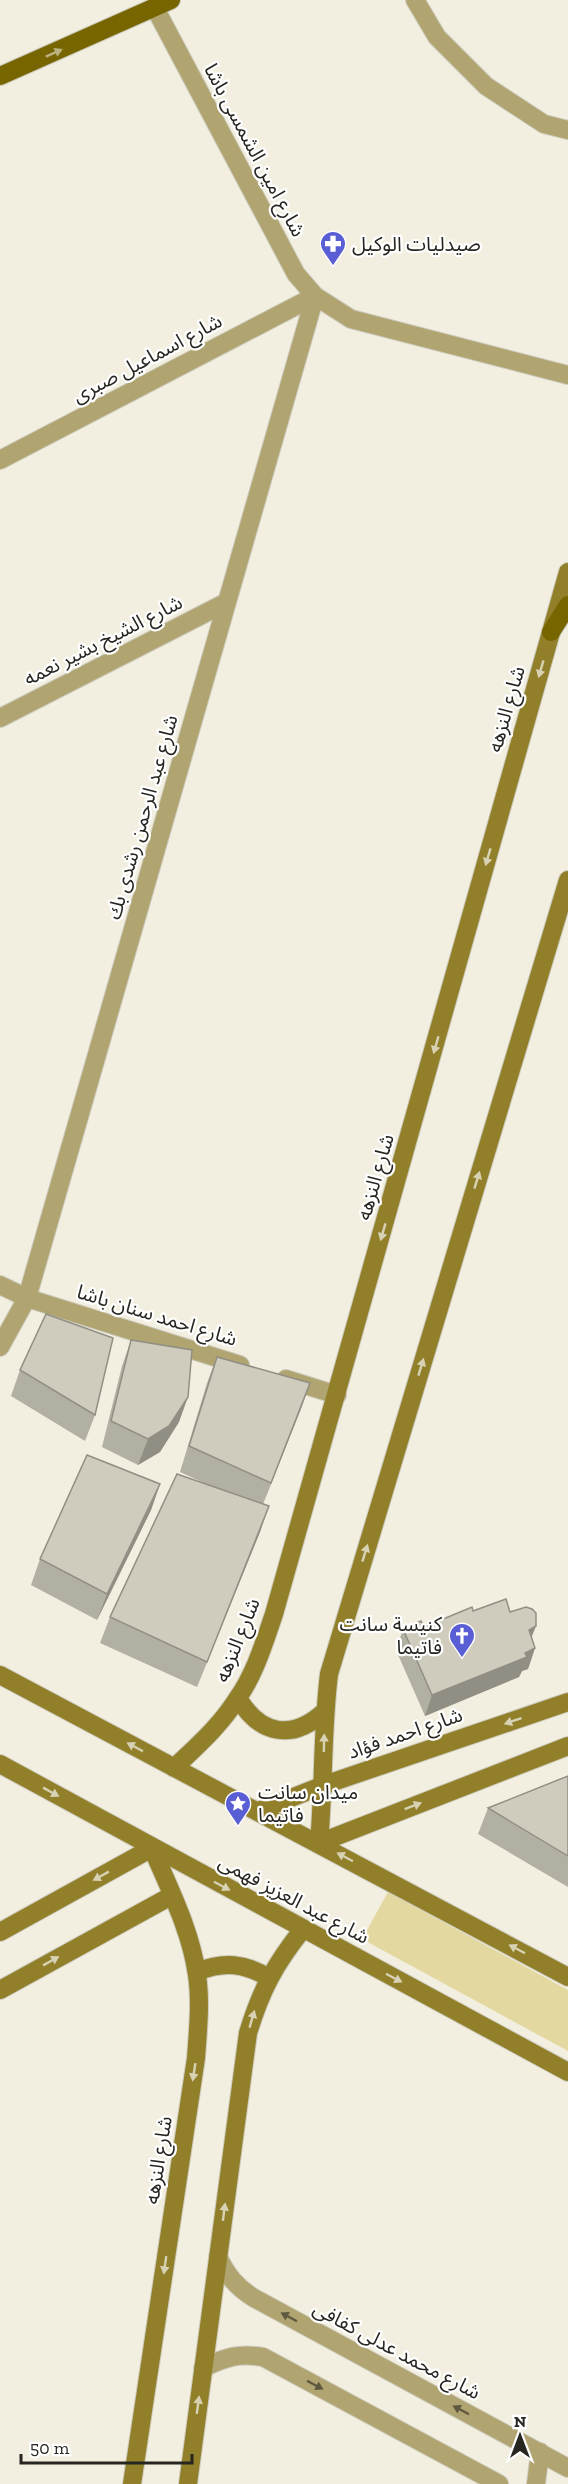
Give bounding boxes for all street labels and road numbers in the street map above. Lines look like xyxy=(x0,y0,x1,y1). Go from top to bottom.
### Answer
street label: شارع امين الشمسى باشا xyxy=(196,59,311,242)
street label: شارع اسماعيل صبرى xyxy=(68,308,227,410)
street label: شارع الشيخ بشير نعمه xyxy=(20,590,188,693)
street label: شارع النزهه xyxy=(482,663,533,756)
street label: شارع عبد الرحمن رشدى بك xyxy=(101,712,186,923)
street label: شارع النزهه xyxy=(351,1131,402,1224)
street label: شارع احمد سنان باشا xyxy=(73,1279,240,1354)
street label: شارع النزهه xyxy=(209,1594,268,1687)
street label: شارع احمد فؤاد xyxy=(345,1702,466,1767)
street label: شارع عبد العزيز فهمى xyxy=(213,1849,373,1951)
street label: شارع النزهه xyxy=(139,2114,180,2206)
street label: شارع محمد عدلى كفافى xyxy=(308,2296,485,2407)

